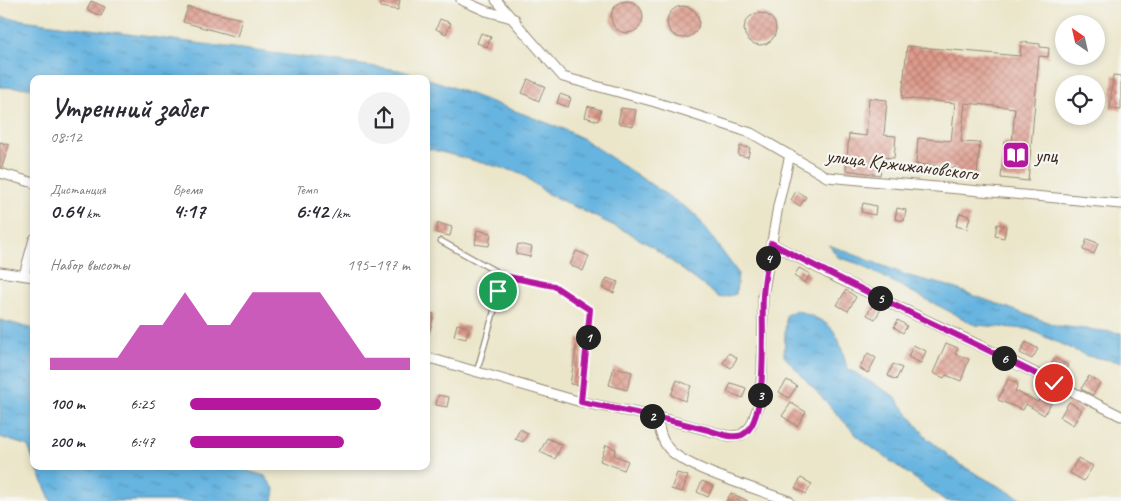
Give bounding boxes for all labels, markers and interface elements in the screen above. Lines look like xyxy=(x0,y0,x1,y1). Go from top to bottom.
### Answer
north arrow xyxy=(1055,15,1105,65)
map controls xyxy=(1055,15,1105,125)
button: locate xyxy=(1055,75,1105,125)
text: Утренний забег xyxy=(50,90,206,125)
button: share xyxy=(358,92,410,144)
text: 08:12 xyxy=(50,127,82,147)
library icon: упц xyxy=(1001,140,1031,170)
street label: улица Кржижановского xyxy=(824,143,981,186)
place label: упц xyxy=(1034,143,1058,168)
text: Дистанция xyxy=(50,181,106,198)
text: Время xyxy=(173,181,202,198)
text: Темп xyxy=(295,181,318,198)
text: 0.64 xyxy=(50,198,83,224)
text: 4:17 xyxy=(173,198,205,224)
text: 6:42 xyxy=(295,198,328,224)
text: km xyxy=(83,205,100,222)
text: /km xyxy=(328,205,350,222)
pin: 4 xyxy=(756,246,780,270)
text: 4 xyxy=(765,250,772,267)
text: Набор высоты xyxy=(50,255,129,275)
text: 195–197 m xyxy=(347,255,410,275)
pin xyxy=(477,270,519,312)
icon: arrive xyxy=(484,277,512,305)
pin: 5 xyxy=(868,286,892,310)
text: 5 xyxy=(877,290,884,307)
pin: 1 xyxy=(576,324,600,350)
text: 1 xyxy=(585,329,592,346)
pin: 6 xyxy=(992,346,1016,370)
text: 6 xyxy=(1001,350,1008,367)
pin xyxy=(1033,362,1075,404)
icon: check xyxy=(1040,369,1068,397)
pin: 3 xyxy=(748,382,772,408)
text: 3 xyxy=(757,387,764,404)
text: 100 m xyxy=(50,394,85,414)
text: 6:25 xyxy=(130,394,155,414)
pin: 2 xyxy=(640,404,664,428)
text: 2 xyxy=(649,408,656,425)
text: 200 m xyxy=(50,432,85,452)
text: 6:47 xyxy=(130,432,155,452)

